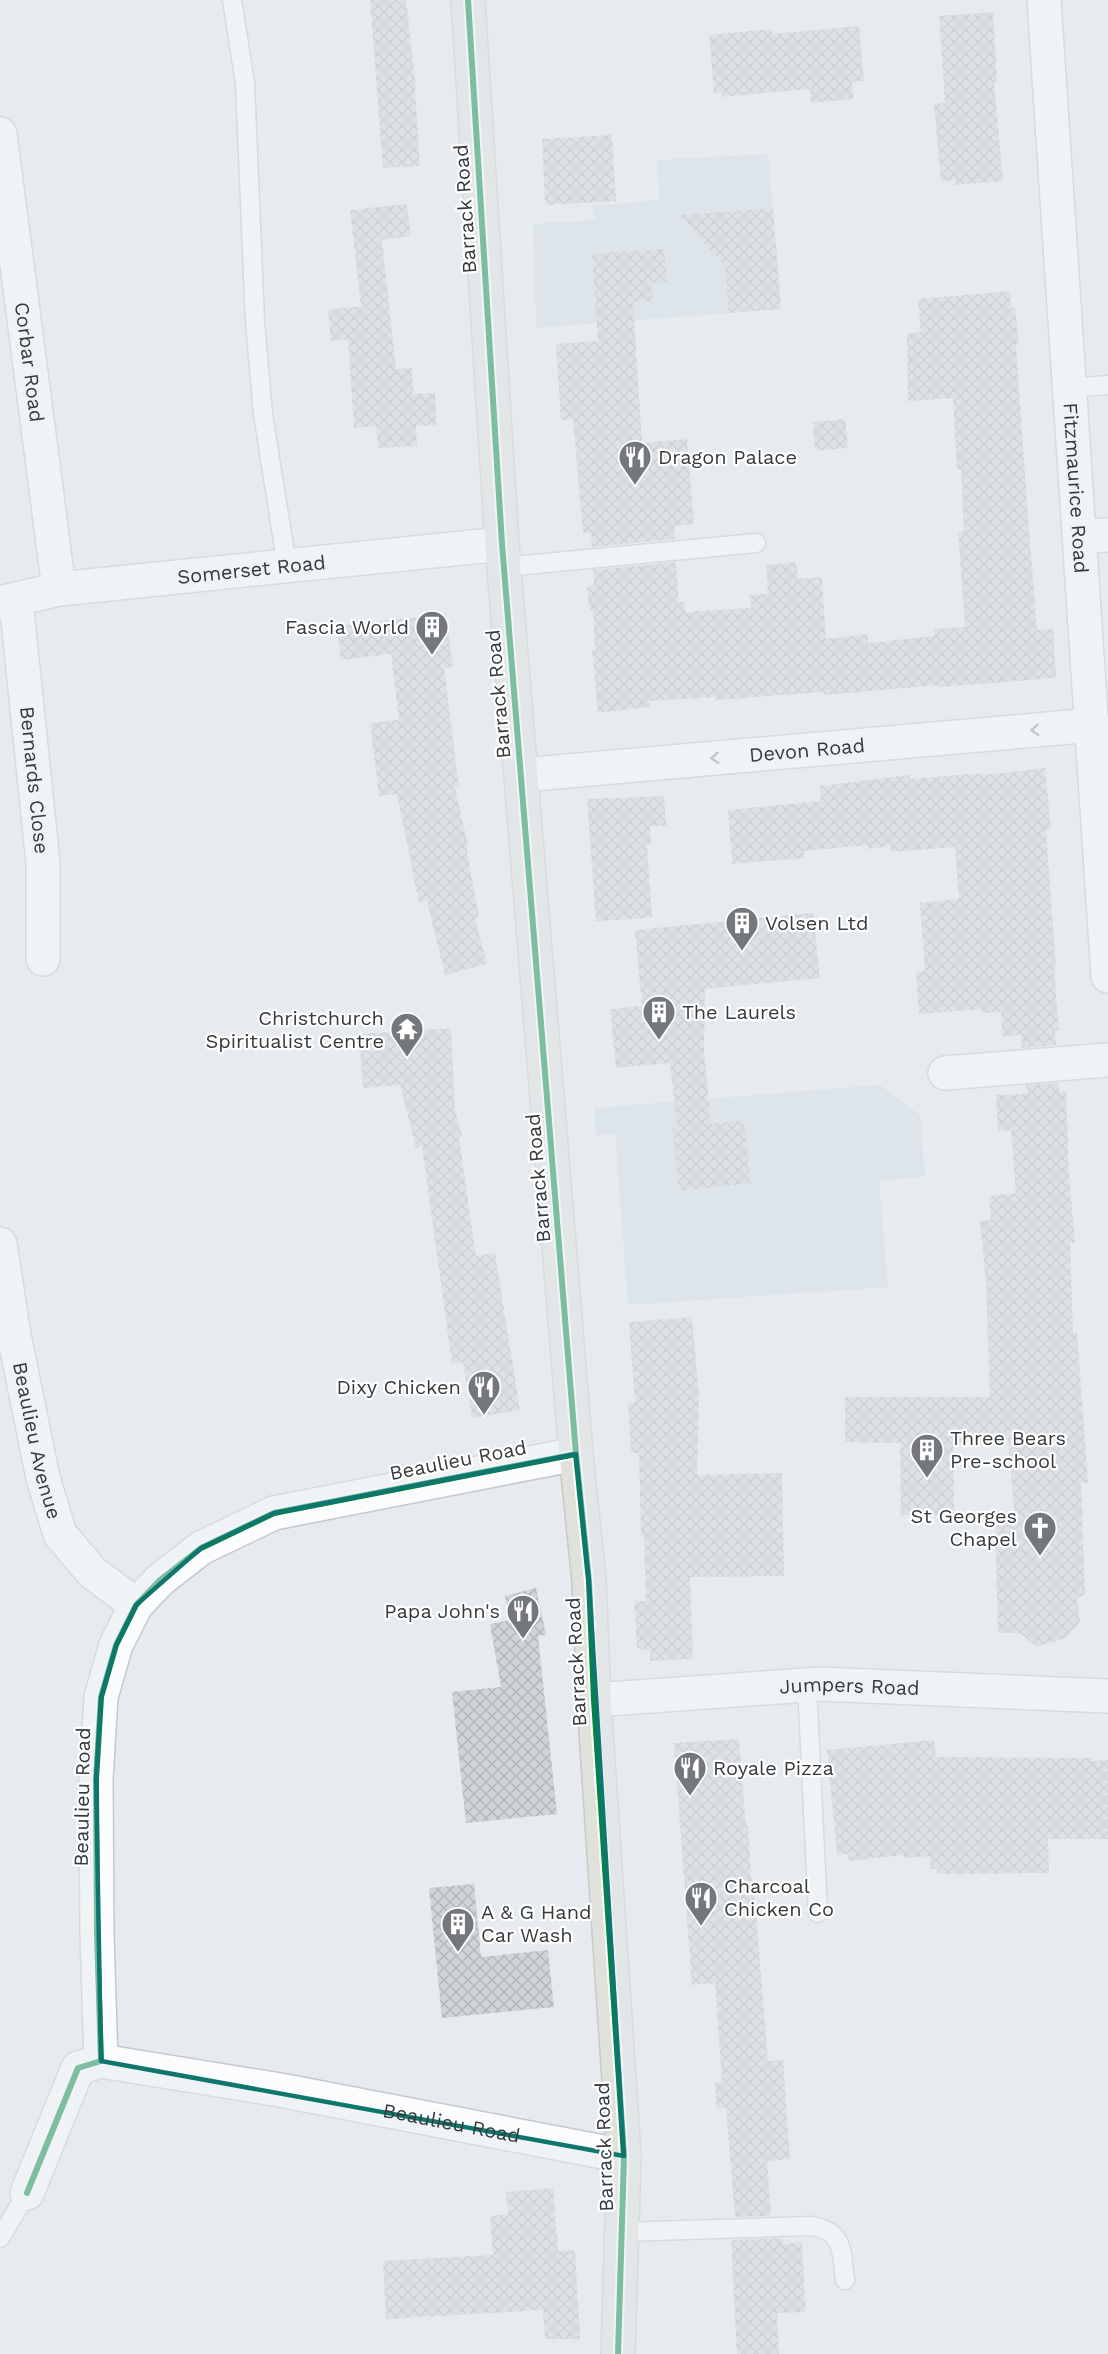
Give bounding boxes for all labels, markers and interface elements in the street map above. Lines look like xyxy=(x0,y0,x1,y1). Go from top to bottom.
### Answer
street label: Barrack Road xyxy=(449,144,481,274)
street label: Corbar Road xyxy=(10,300,49,424)
street label: Fitzmaurice Road xyxy=(1058,402,1094,574)
restaurant icon: Dragon Palace xyxy=(617,439,653,486)
place label: Dragon Palace xyxy=(658,445,797,469)
street label: Somerset Road xyxy=(176,550,327,589)
building icon: Fascia World xyxy=(414,609,450,656)
place label: Fascia World xyxy=(285,615,409,639)
street label: Barrack Road xyxy=(480,628,516,760)
street label: Bernards Close xyxy=(15,705,54,855)
one-way arrow xyxy=(1030,723,1040,736)
street label: Devon Road xyxy=(748,733,866,767)
one-way arrow xyxy=(711,751,720,764)
building icon: Volsen Ltd xyxy=(724,905,760,952)
place label: Volsen Ltd xyxy=(765,911,868,935)
building icon: The Laurels xyxy=(641,994,677,1041)
place label: The Laurels xyxy=(682,1000,796,1024)
place label: Christchurch Spiritualist Centre xyxy=(205,1006,384,1053)
temple icon: Christchurch Spiritualist Centre xyxy=(389,1011,425,1058)
street label: Barrack Road xyxy=(520,1112,556,1244)
street label: Beaulieu Avenue xyxy=(8,1360,67,1522)
restaurant icon: Dixy Chicken xyxy=(466,1369,502,1416)
place label: Dixy Chicken xyxy=(337,1375,461,1399)
place label: Three Bears Pre-school xyxy=(950,1426,1066,1473)
building icon: Three Bears Pre-school xyxy=(909,1432,945,1479)
street label: Beaulieu Road xyxy=(387,1435,529,1485)
place label: St Georges Chapel xyxy=(911,1504,1017,1551)
church icon: St Georges Chapel xyxy=(1022,1510,1058,1557)
restaurant icon: Papa John's xyxy=(505,1593,541,1640)
street label: Barrack Road xyxy=(561,1597,591,1727)
place label: Papa John's xyxy=(384,1599,500,1623)
street label: Jumpers Road xyxy=(778,1672,920,1700)
street label: Beaulieu Road xyxy=(69,1727,95,1867)
restaurant icon: Royale Pizza xyxy=(672,1750,708,1797)
place label: Royale Pizza xyxy=(713,1756,834,1780)
place label: Charcoal Chicken Co xyxy=(724,1874,834,1921)
restaurant icon: Charcoal Chicken Co xyxy=(683,1880,719,1927)
place label: A & G Hand Car Wash xyxy=(481,1900,592,1947)
building icon: A & G Hand Car Wash xyxy=(440,1906,476,1953)
street label: Barrack Road xyxy=(590,2082,618,2212)
street label: Beaulieu Road xyxy=(381,2098,522,2148)

